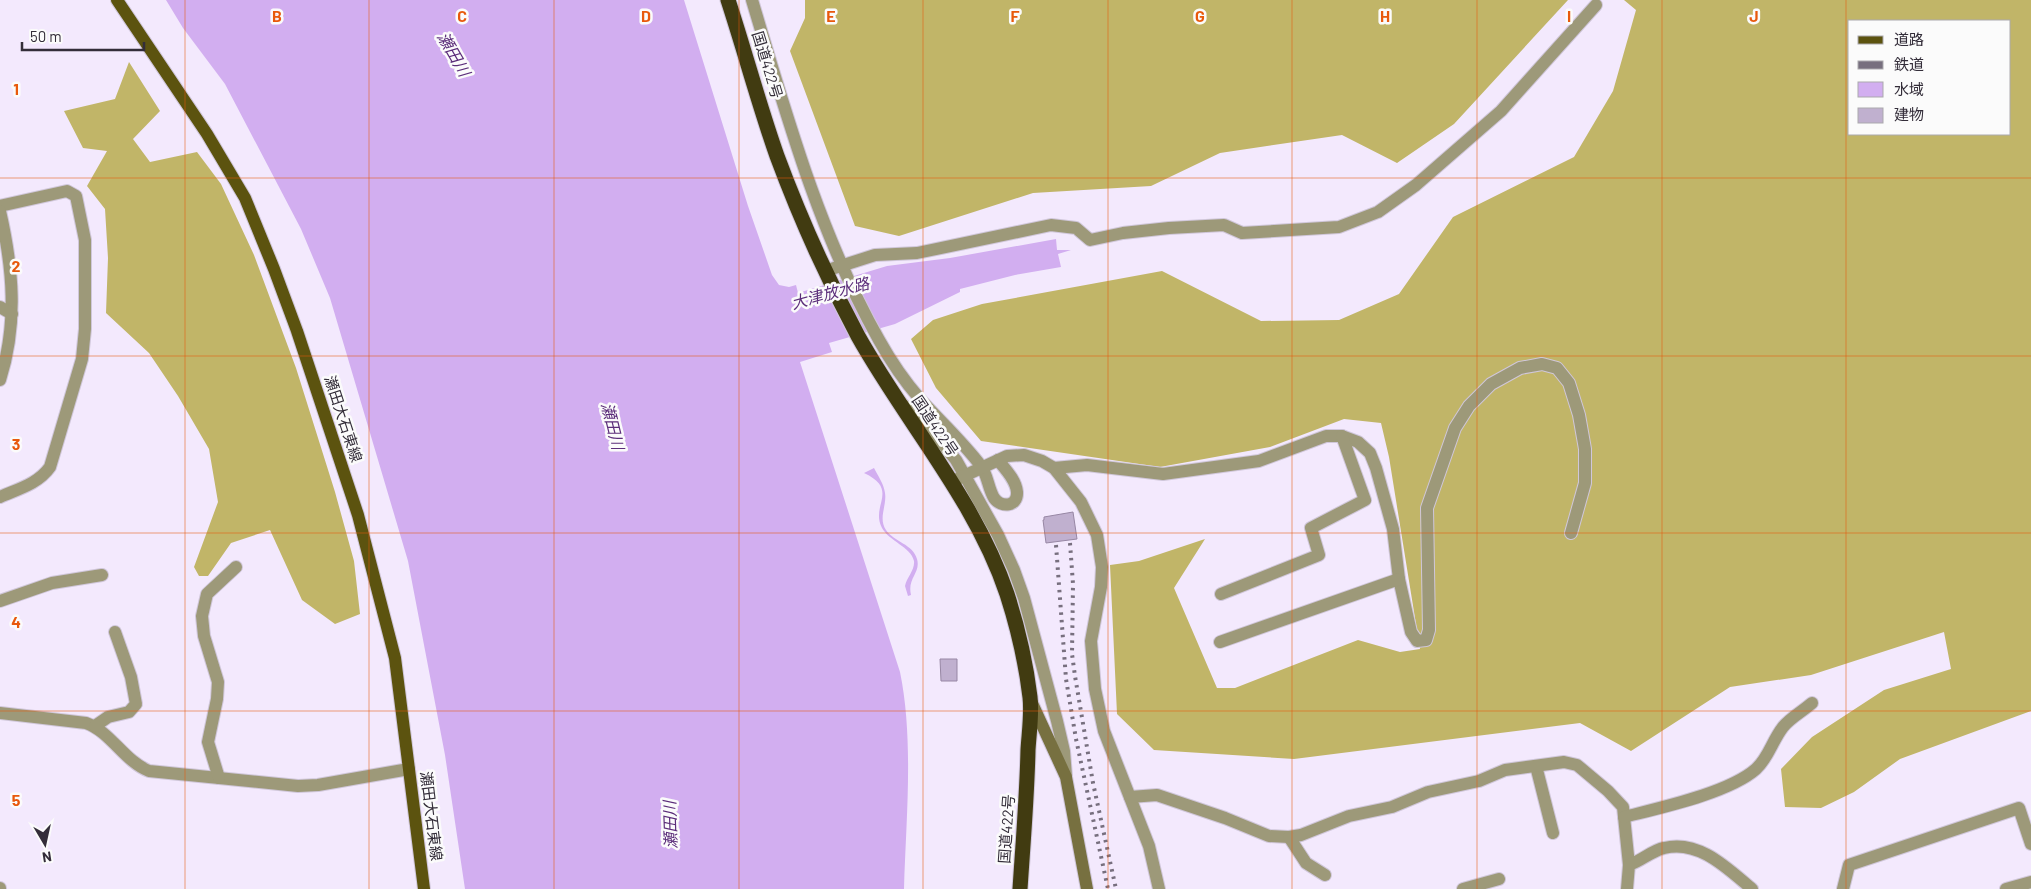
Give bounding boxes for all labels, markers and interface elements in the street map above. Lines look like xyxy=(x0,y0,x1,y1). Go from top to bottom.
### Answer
text: B xyxy=(272,6,282,25)
text: C xyxy=(457,6,467,25)
text: D xyxy=(641,6,651,25)
text: E xyxy=(826,6,836,25)
text: F xyxy=(1011,6,1020,25)
text: G xyxy=(1195,6,1205,25)
text: H xyxy=(1380,6,1390,25)
text: I xyxy=(1567,6,1571,25)
text: J xyxy=(1749,6,1759,25)
scale bar xyxy=(22,20,145,52)
legend xyxy=(1848,20,2011,135)
text: 50 m xyxy=(30,27,62,45)
water label: 瀬田川 xyxy=(434,28,476,81)
street label: 国道422号 xyxy=(749,29,787,101)
text: 道路 xyxy=(1894,30,1924,48)
text: 鉄道 xyxy=(1894,55,1924,73)
text: 1 xyxy=(13,79,19,98)
text: 水域 xyxy=(1894,80,1924,98)
text: 建物 xyxy=(1894,105,1924,123)
text: 2 xyxy=(12,256,21,275)
water label: 大津放水路 xyxy=(789,272,873,312)
street label: 瀬田大石東線 xyxy=(321,373,366,464)
street label: 国道422号 xyxy=(909,392,963,459)
water label: 瀬田川 xyxy=(598,400,629,453)
text: 3 xyxy=(12,434,20,453)
text: 4 xyxy=(11,612,21,631)
street label: 瀬田大石東線 xyxy=(418,770,446,862)
text: 5 xyxy=(12,790,21,809)
street label: 国道422号 xyxy=(995,794,1017,864)
water label: 瀬田川 xyxy=(659,799,680,849)
north arrow xyxy=(20,819,70,869)
text: N xyxy=(41,848,53,866)

